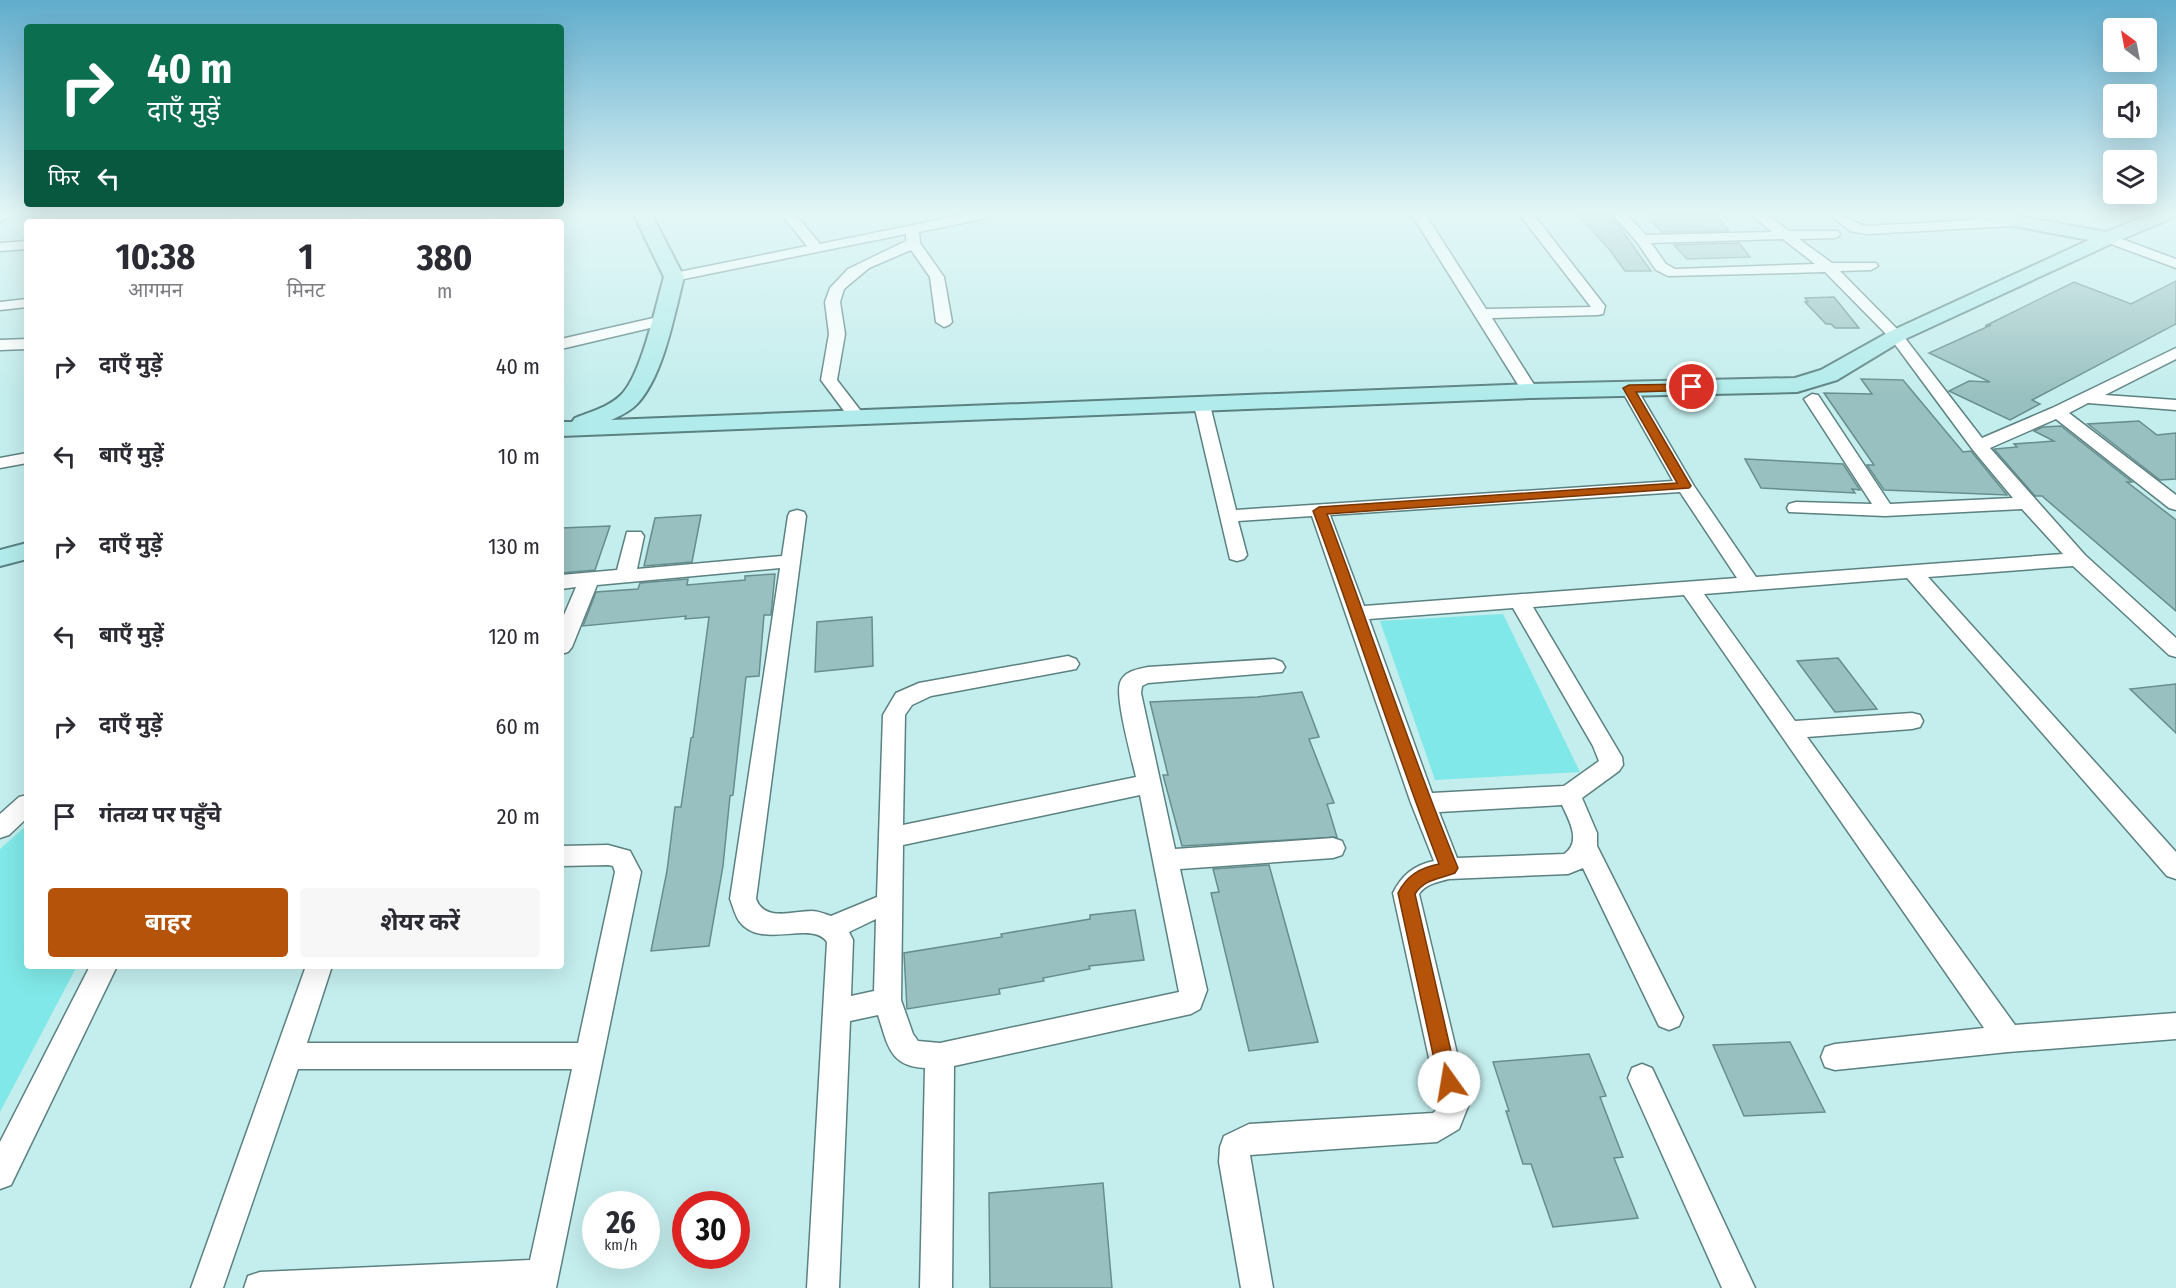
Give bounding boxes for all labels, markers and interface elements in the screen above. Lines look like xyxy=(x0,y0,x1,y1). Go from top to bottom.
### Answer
north arrow xyxy=(2103,18,2157,72)
map controls xyxy=(2103,18,2157,204)
text: 40 m xyxy=(147,44,232,94)
icon: right xyxy=(48,48,126,126)
button: sound xyxy=(2103,84,2157,138)
text: दाएँ मुड़ें xyxy=(147,95,220,127)
button: layers xyxy=(2103,150,2157,204)
icon: left xyxy=(92,162,125,195)
text: फिर xyxy=(48,164,80,191)
text: 10:38 xyxy=(116,235,195,279)
text: 1 xyxy=(298,235,314,279)
text: 380 xyxy=(417,236,472,280)
text: आगमन xyxy=(128,278,183,302)
text: मिनट xyxy=(287,278,325,302)
text: m xyxy=(437,279,452,303)
icon: right xyxy=(48,350,81,383)
text: दाएँ मुड़ें xyxy=(99,351,163,378)
text: 40 m xyxy=(496,353,540,380)
pin xyxy=(1666,361,1717,412)
icon: arrive xyxy=(1675,370,1708,403)
icon: left xyxy=(48,440,81,473)
text: बाएँ मुड़ें xyxy=(99,441,164,468)
text: 10 m xyxy=(498,443,540,470)
icon: right xyxy=(48,530,81,563)
text: दाएँ मुड़ें xyxy=(99,531,163,558)
text: 130 m xyxy=(488,533,540,560)
icon: left xyxy=(48,620,81,653)
text: बाएँ मुड़ें xyxy=(99,621,164,648)
text: 120 m xyxy=(488,623,540,650)
icon: right xyxy=(48,710,81,743)
text: दाएँ मुड़ें xyxy=(99,711,163,738)
text: 60 m xyxy=(496,713,540,740)
icon: arrive xyxy=(48,800,81,833)
text: गंतव्य पर पहुँचे xyxy=(99,801,221,828)
text: 20 m xyxy=(497,803,540,830)
button: बाहर xyxy=(48,888,288,957)
button: शेयर करें xyxy=(300,888,540,957)
position arrow xyxy=(1417,1050,1481,1114)
speed limit sign: 30 xyxy=(672,1191,750,1269)
text: 26 xyxy=(606,1205,636,1241)
text: km/h xyxy=(604,1236,638,1254)

